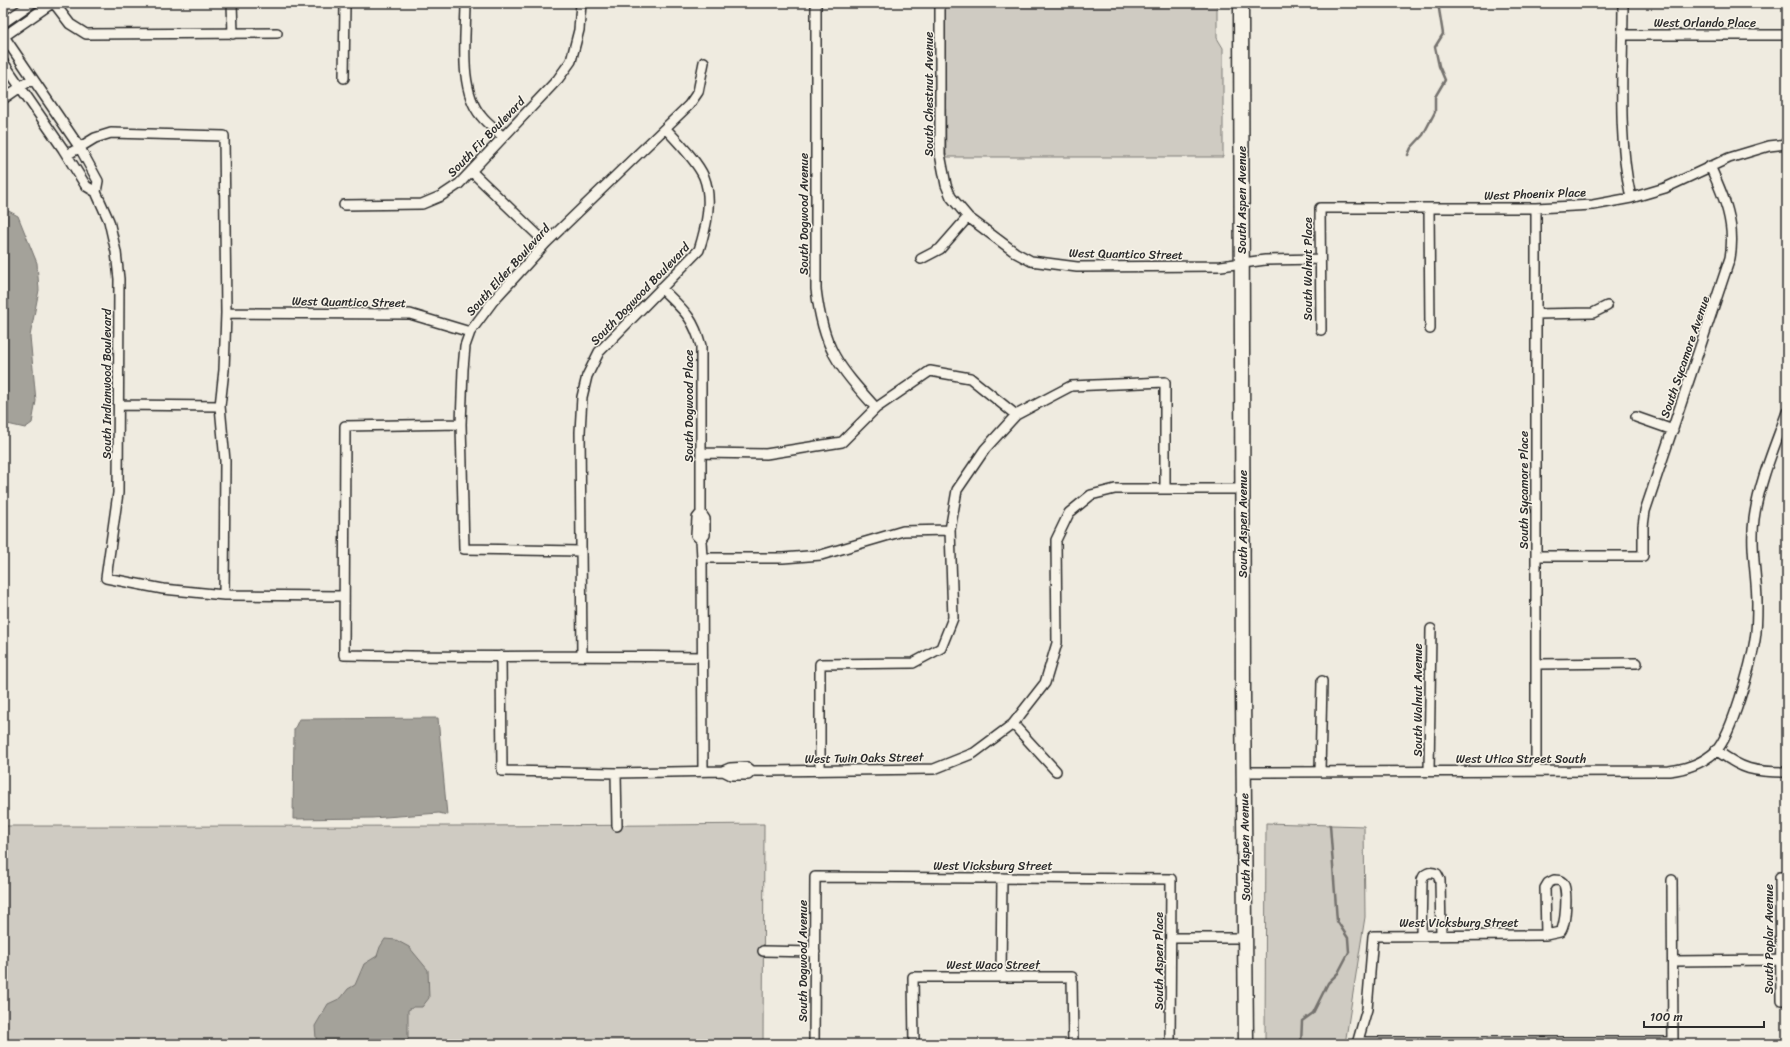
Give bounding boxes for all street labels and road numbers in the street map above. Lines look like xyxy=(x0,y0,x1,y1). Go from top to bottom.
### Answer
street label: West Orlando Place xyxy=(1654,12,1756,34)
street label: South Chestnut Avenue xyxy=(918,31,940,157)
street label: South Fir Boulevard xyxy=(442,90,532,182)
street label: South Aspen Avenue xyxy=(1231,146,1253,254)
street label: South Dogwood Avenue xyxy=(793,153,815,275)
street label: West Phoenix Place xyxy=(1484,181,1587,207)
street label: South Walnut Place xyxy=(1297,217,1319,321)
street label: South Elder Boulevard xyxy=(460,218,556,321)
street label: South Dogwood Boulevard xyxy=(585,237,696,351)
street label: West Quantico Street xyxy=(1069,242,1183,266)
street label: West Quantico Street xyxy=(292,290,406,314)
street label: South Sycamore Avenue xyxy=(1654,293,1716,421)
street label: South Indianwood Boulevard xyxy=(96,308,118,459)
street label: South Dogwood Place xyxy=(678,350,700,462)
street label: South Sycamore Place xyxy=(1513,431,1535,549)
street label: South Aspen Avenue xyxy=(1232,470,1254,578)
street label: South Walnut Avenue xyxy=(1407,643,1429,757)
street label: West Twin Oaks Street xyxy=(804,746,925,770)
street label: West Utica Street South xyxy=(1456,748,1586,770)
street label: South Aspen Avenue xyxy=(1233,793,1257,901)
street label: West Vicksburg Street xyxy=(933,855,1053,877)
street label: South Poplar Avenue xyxy=(1758,884,1780,994)
street label: South Dogwood Avenue xyxy=(792,900,814,1022)
street label: South Aspen Place xyxy=(1148,912,1170,1010)
street label: West Vicksburg Street xyxy=(1399,912,1519,934)
street label: West Waco Street xyxy=(946,954,1041,976)

